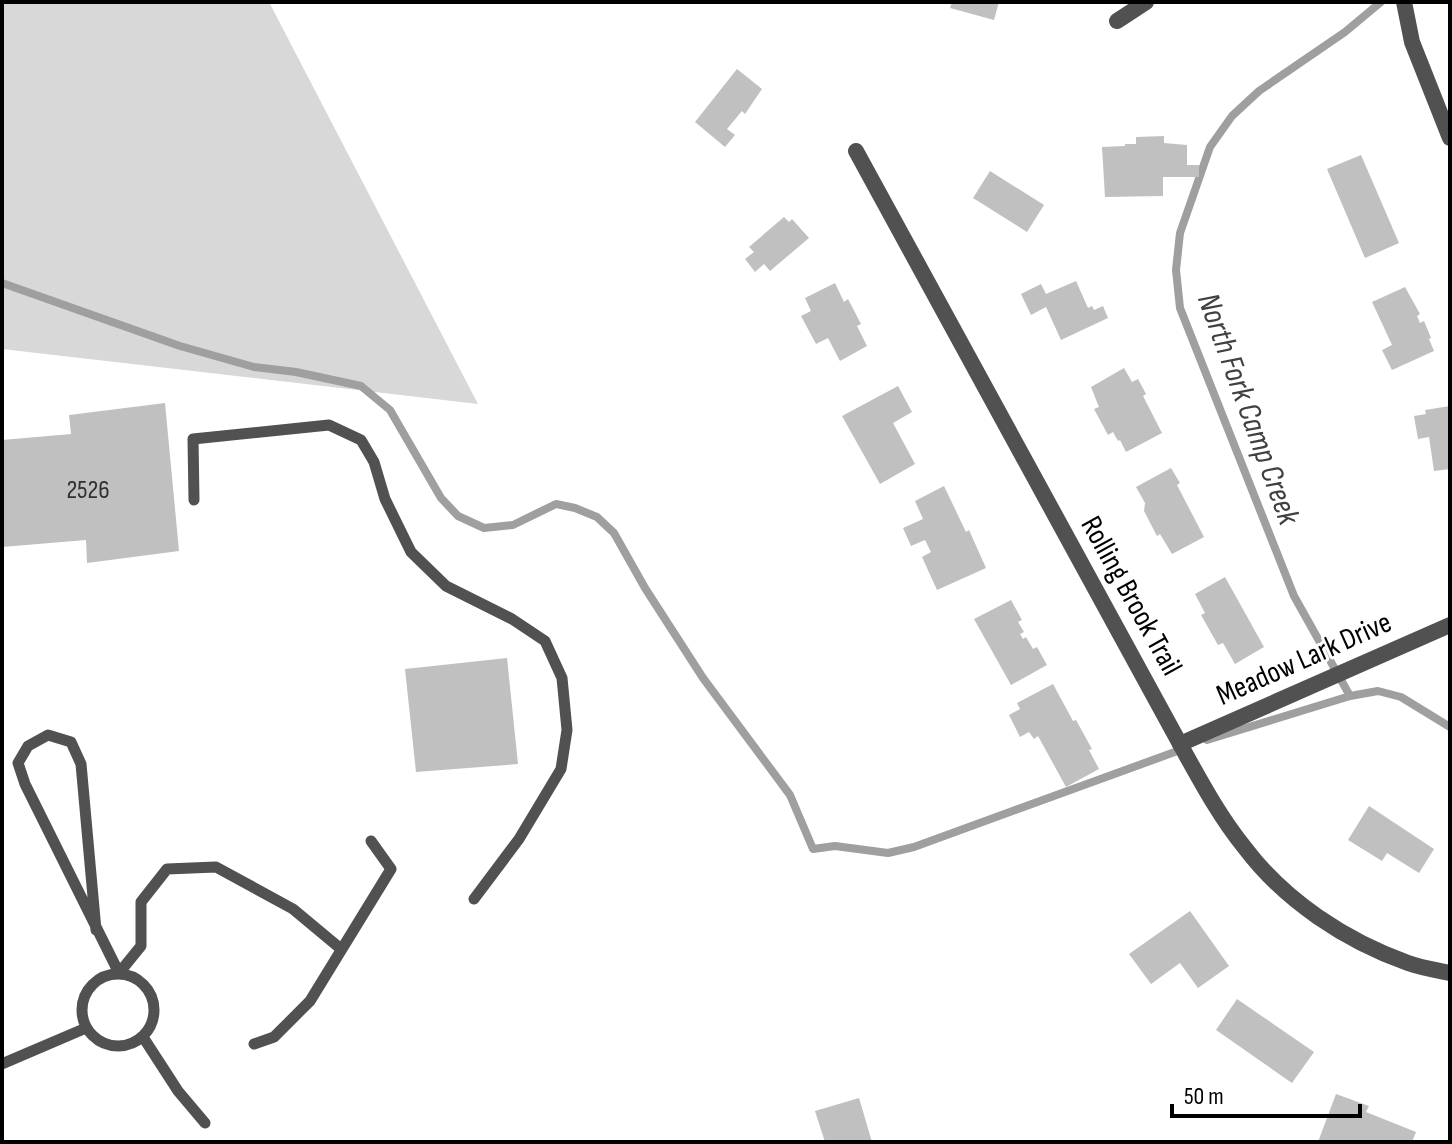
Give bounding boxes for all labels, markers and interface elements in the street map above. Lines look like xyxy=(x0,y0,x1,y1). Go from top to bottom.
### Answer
water label: North Fork Camp Creek xyxy=(1188,288,1308,531)
house number: 2526 xyxy=(66,475,110,506)
street label: Rolling Brook Trail xyxy=(1073,510,1189,682)
street label: Meadow Lark Drive xyxy=(1211,604,1397,714)
scale bar xyxy=(1172,1068,1360,1118)
text: 50 m xyxy=(1184,1082,1224,1111)

